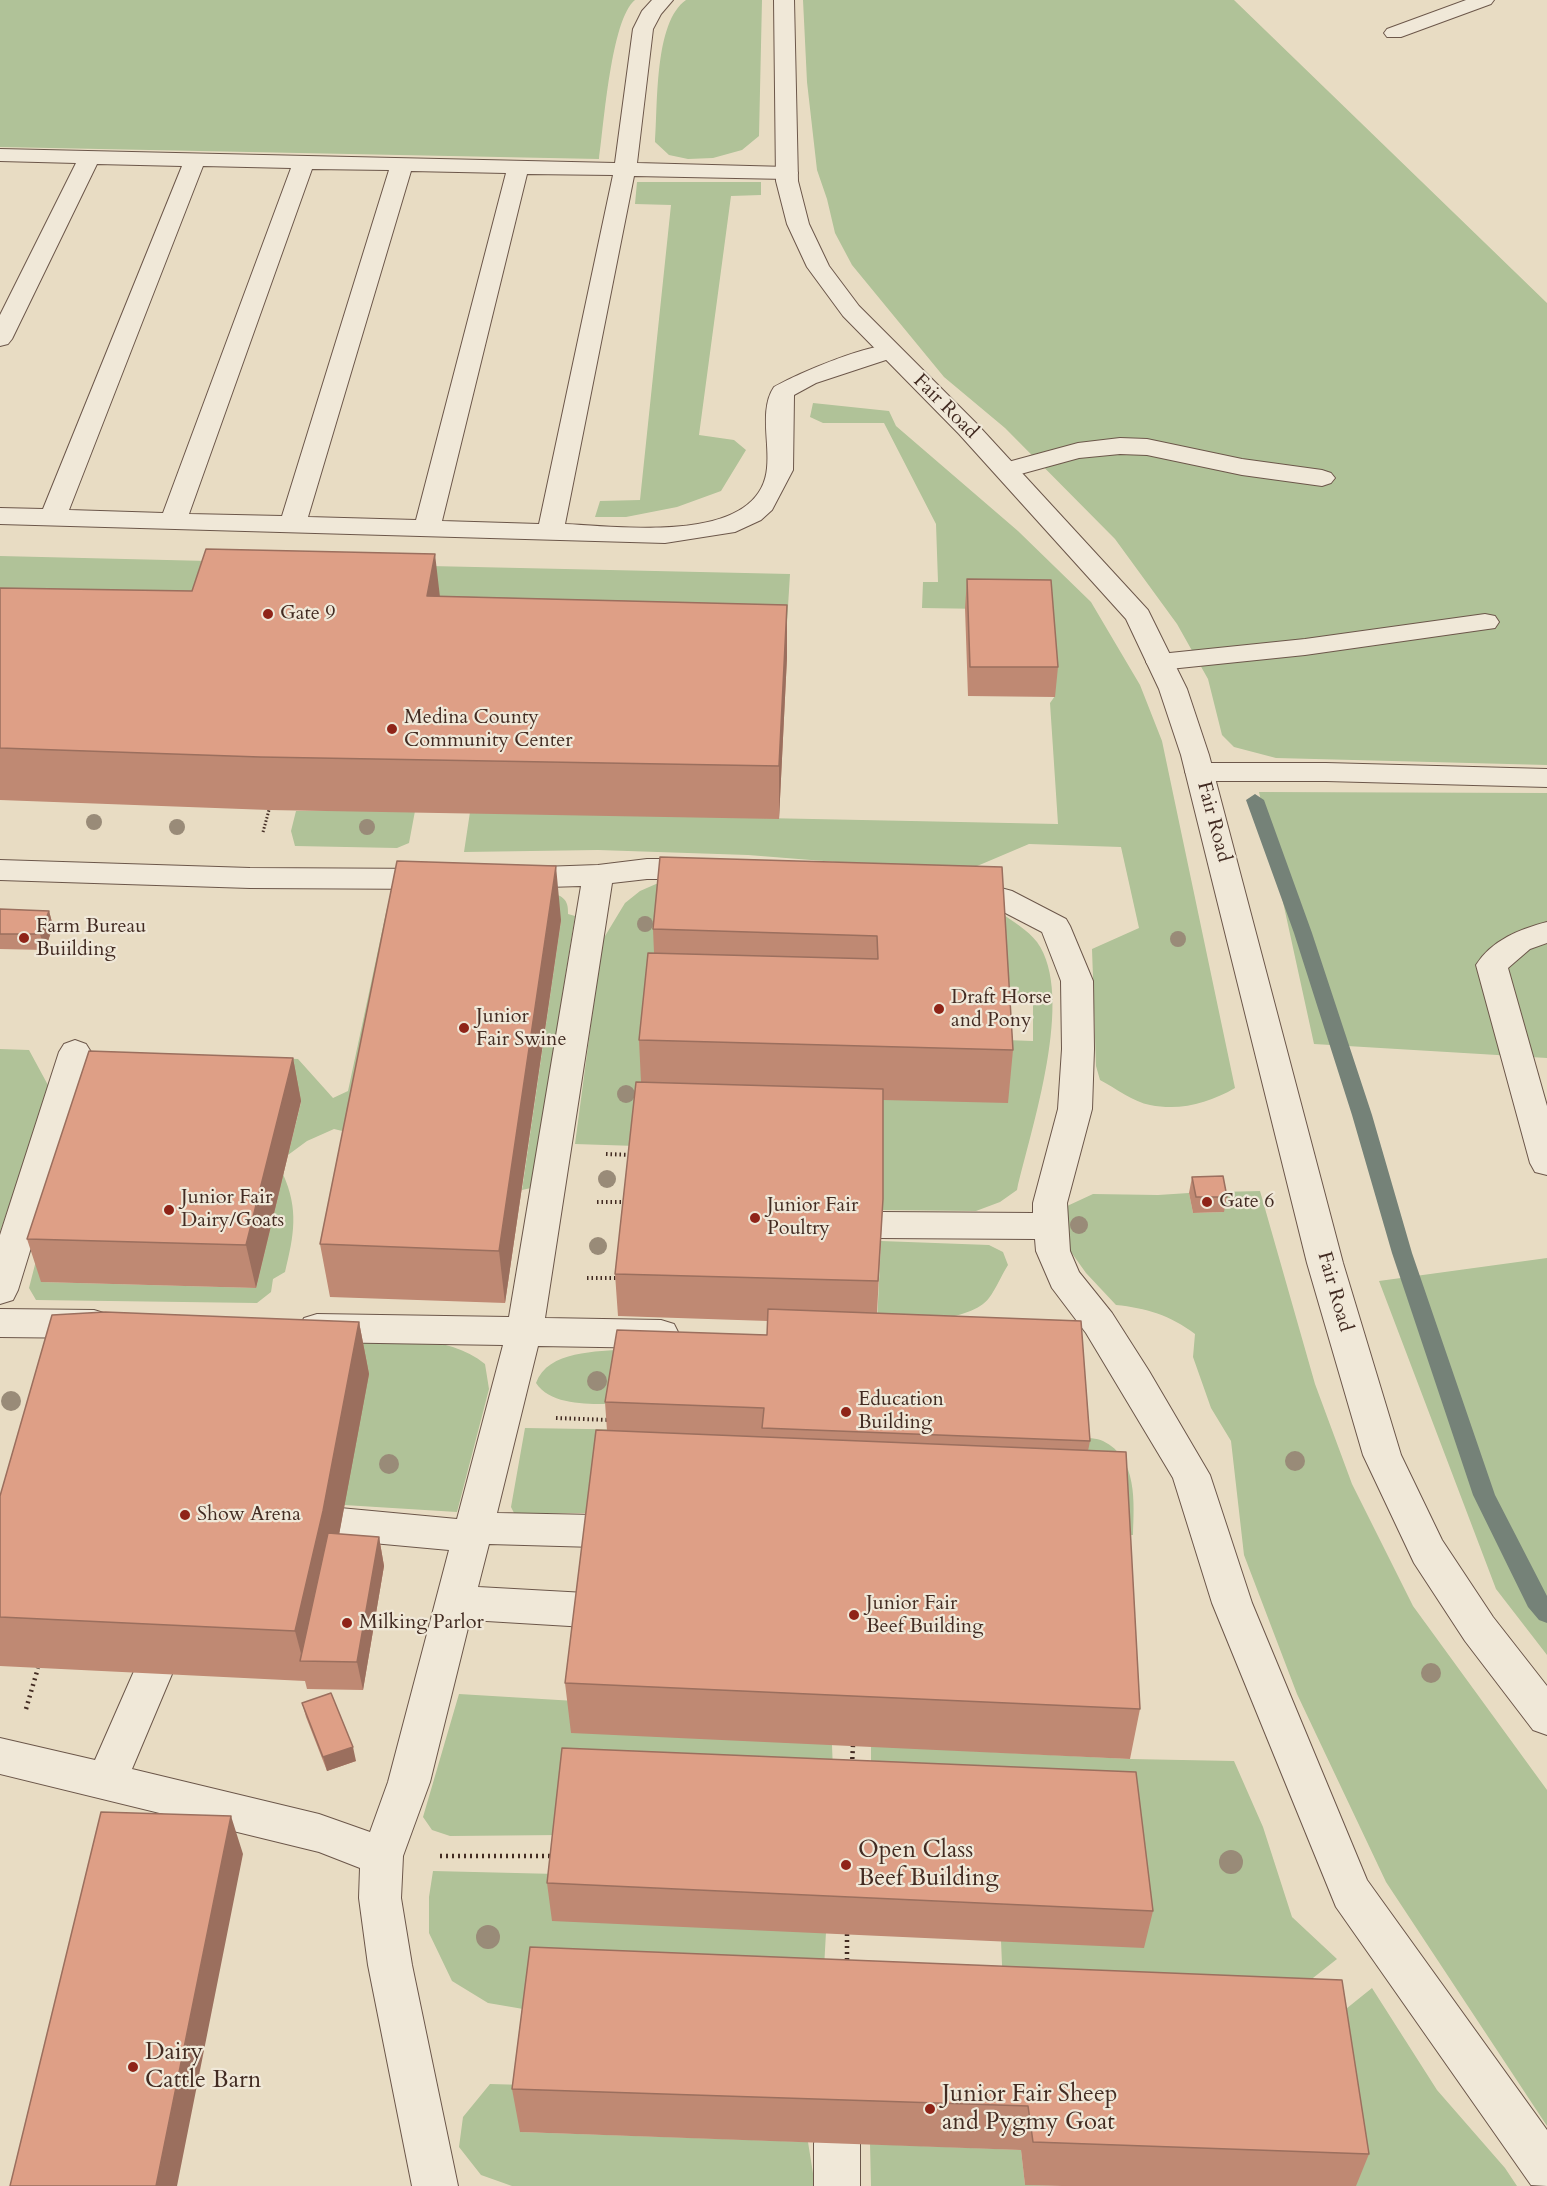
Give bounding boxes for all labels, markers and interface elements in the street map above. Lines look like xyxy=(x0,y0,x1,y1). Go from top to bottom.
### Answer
street label: Fair Road xyxy=(907,369,983,445)
place label: Gate 9 xyxy=(280,602,335,626)
marker: Gate 9 xyxy=(261,607,275,621)
place label: Medina County Community Center xyxy=(404,706,573,753)
marker: Medina County Community Center xyxy=(385,722,399,736)
street label: Fair Road xyxy=(1191,779,1235,865)
place label: Farm Bureau Buiilding xyxy=(36,915,146,962)
marker: Farm Bureau Buiilding xyxy=(17,931,31,945)
place label: Draft Horse and Pony xyxy=(951,986,1052,1033)
marker: Draft Horse and Pony xyxy=(932,1002,946,1016)
place label: Junior Fair Swine xyxy=(476,1005,566,1052)
marker: Junior Fair Swine xyxy=(457,1021,471,1035)
place label: Junior Fair Dairy/Goats xyxy=(181,1186,284,1233)
place label: Gate 6 xyxy=(1219,1190,1274,1214)
place label: Junior Fair Poultry xyxy=(767,1194,858,1241)
marker: Gate 6 xyxy=(1200,1195,1214,1209)
marker: Junior Fair Dairy/Goats xyxy=(162,1203,176,1217)
marker: Junior Fair Poultry xyxy=(748,1211,762,1225)
street label: Fair Road xyxy=(1311,1249,1357,1335)
place label: Education Building xyxy=(858,1388,944,1435)
marker: Education Building xyxy=(839,1405,853,1419)
place label: Show Arena xyxy=(197,1503,301,1527)
marker: Show Arena xyxy=(178,1508,192,1522)
place label: Junior Fair Beef Building xyxy=(866,1592,983,1639)
marker: Junior Fair Beef Building xyxy=(847,1608,861,1622)
place label: Milking Parlor xyxy=(359,1611,484,1635)
marker: Milking Parlor xyxy=(340,1616,354,1630)
place label: Open Class Beef Building xyxy=(858,1837,999,1893)
marker: Open Class Beef Building xyxy=(839,1858,853,1872)
place label: Dairy Cattle Barn xyxy=(145,2039,261,2095)
marker: Dairy Cattle Barn xyxy=(126,2060,140,2074)
place label: Junior Fair Sheep and Pygmy Goat xyxy=(942,2081,1118,2137)
marker: Junior Fair Sheep and Pygmy Goat xyxy=(923,2102,937,2116)

